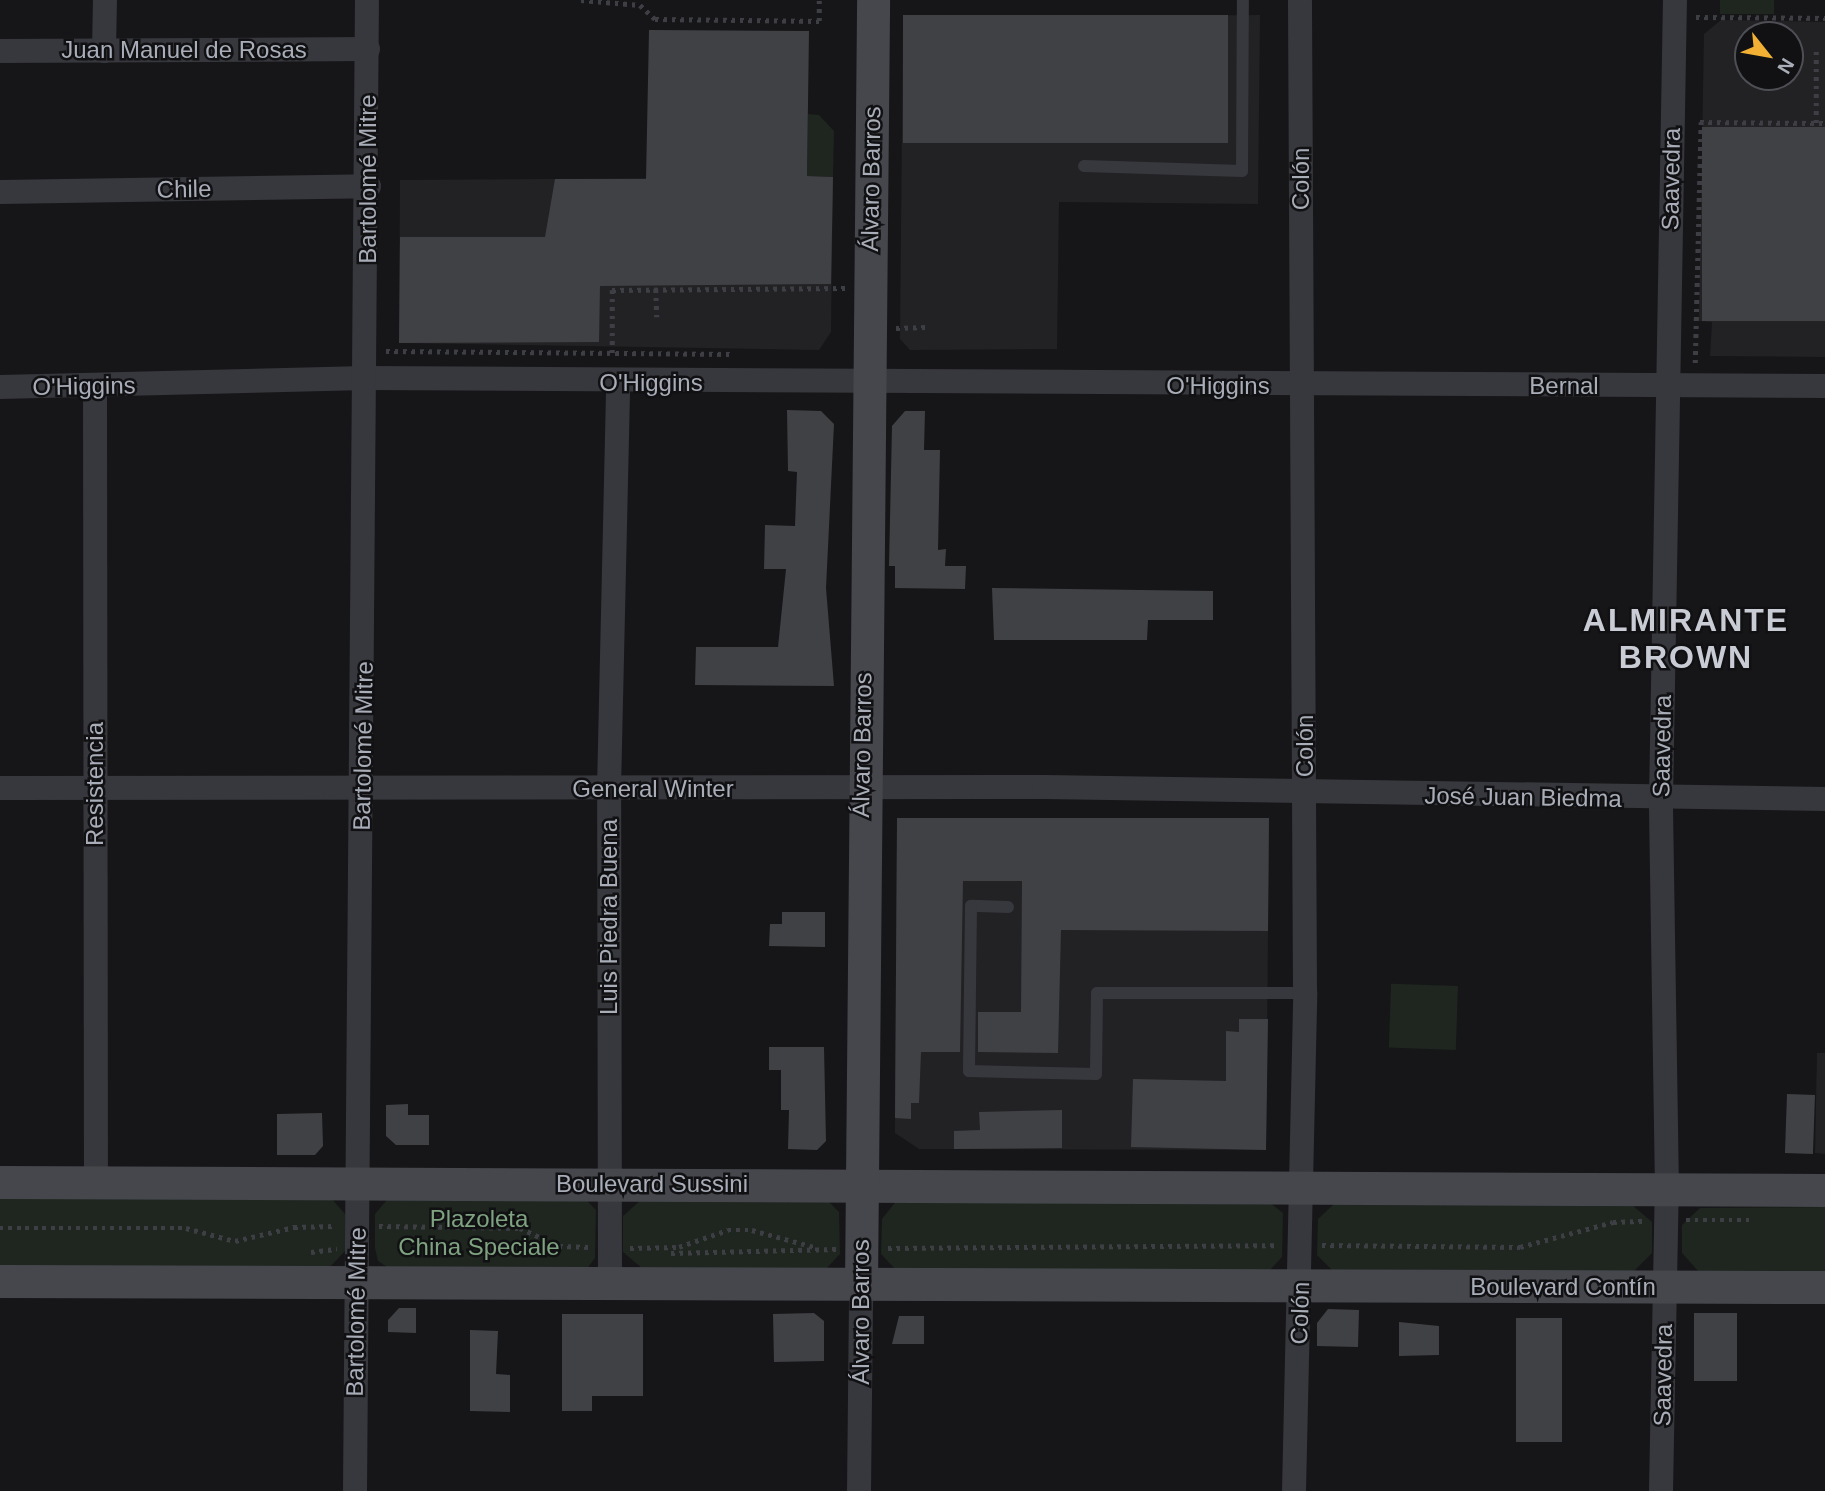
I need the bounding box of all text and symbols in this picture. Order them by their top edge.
north arrow [1734,21,1804,91]
street label: Juan Manuel de Rosas [61,36,307,64]
text: N [1773,55,1798,77]
street label: Bartolomé Mitre [354,94,382,264]
street label: Álvaro Barros [855,106,887,252]
street label: Saavedra [1656,127,1686,231]
street label: Colón [1287,148,1315,210]
street label: Chile [156,174,212,204]
street label: O'Higgins [599,369,703,397]
street label: O'Higgins [32,371,136,401]
street label: O'Higgins [1166,372,1270,400]
street label: Bernal [1529,372,1599,400]
district label: ALMIRANTE BROWN [1584,602,1788,677]
street label: Bartolomé Mitre [347,661,379,831]
street label: Álvaro Barros [846,672,878,818]
street label: Saavedra [1647,694,1677,798]
street label: Colón [1291,715,1319,777]
street label: Resistencia [81,722,109,846]
street label: General Winter [572,775,734,803]
street label: José Juan Biedma [1424,781,1622,813]
street label: Luis Piedra Buena [595,819,623,1015]
street label: Boulevard Sussini [556,1170,748,1198]
park label: Plazoleta China Speciale [398,1205,560,1261]
street label: Bartolomé Mitre [340,1227,372,1397]
street label: Álvaro Barros [847,1239,875,1385]
street label: Boulevard Contín [1470,1273,1656,1301]
street label: Colón [1285,1281,1315,1345]
street label: Saavedra [1648,1323,1678,1427]

